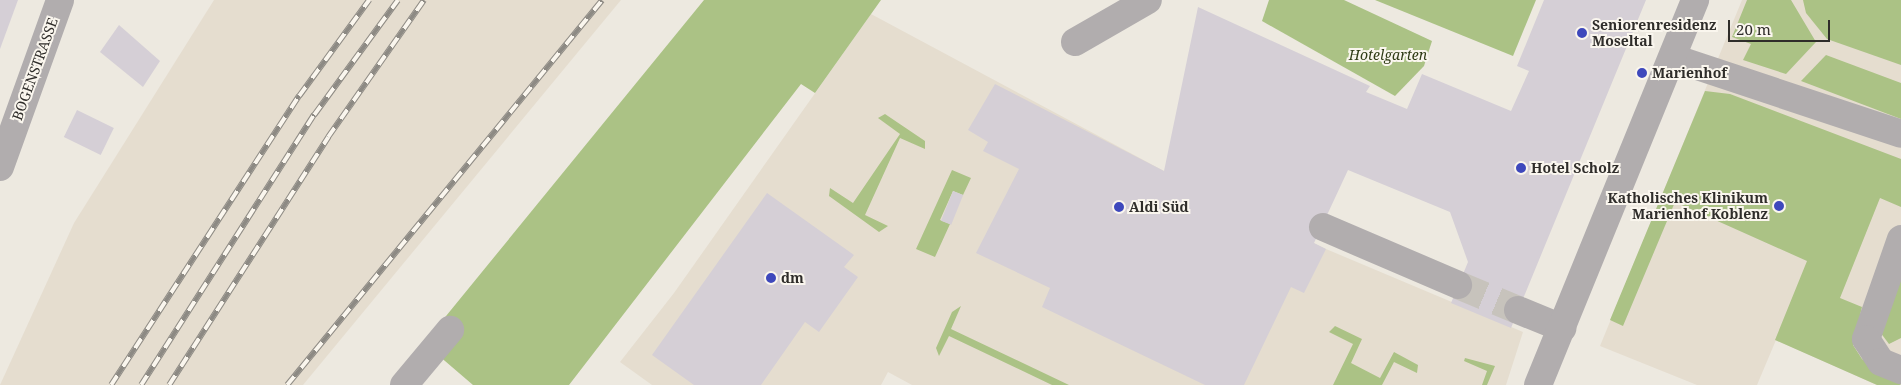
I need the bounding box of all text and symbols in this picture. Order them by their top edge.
scale bar [1731,10,1834,42]
street label: BOGENSTRASSE [9,15,61,123]
place label: Seniorenresidenz Moseltal [1592,17,1716,49]
text: 20 m [1736,19,1771,39]
marker: Seniorenresidenz Moseltal [1576,27,1588,39]
park label: Hotelgarten [1349,47,1427,63]
place label: Marienhof [1652,65,1727,81]
marker: Marienhof [1636,67,1648,79]
place label: Hotel Scholz [1531,160,1619,176]
marker: Hotel Scholz [1515,162,1527,174]
place label: Katholisches Klinikum Marienhof Koblenz [1608,190,1768,222]
place label: Aldi Süd [1129,199,1189,215]
marker: Katholisches Klinikum Marienhof Koblenz [1772,199,1786,213]
marker: Aldi Süd [1113,201,1125,213]
place label: dm [781,270,804,286]
marker: dm [765,272,777,284]

